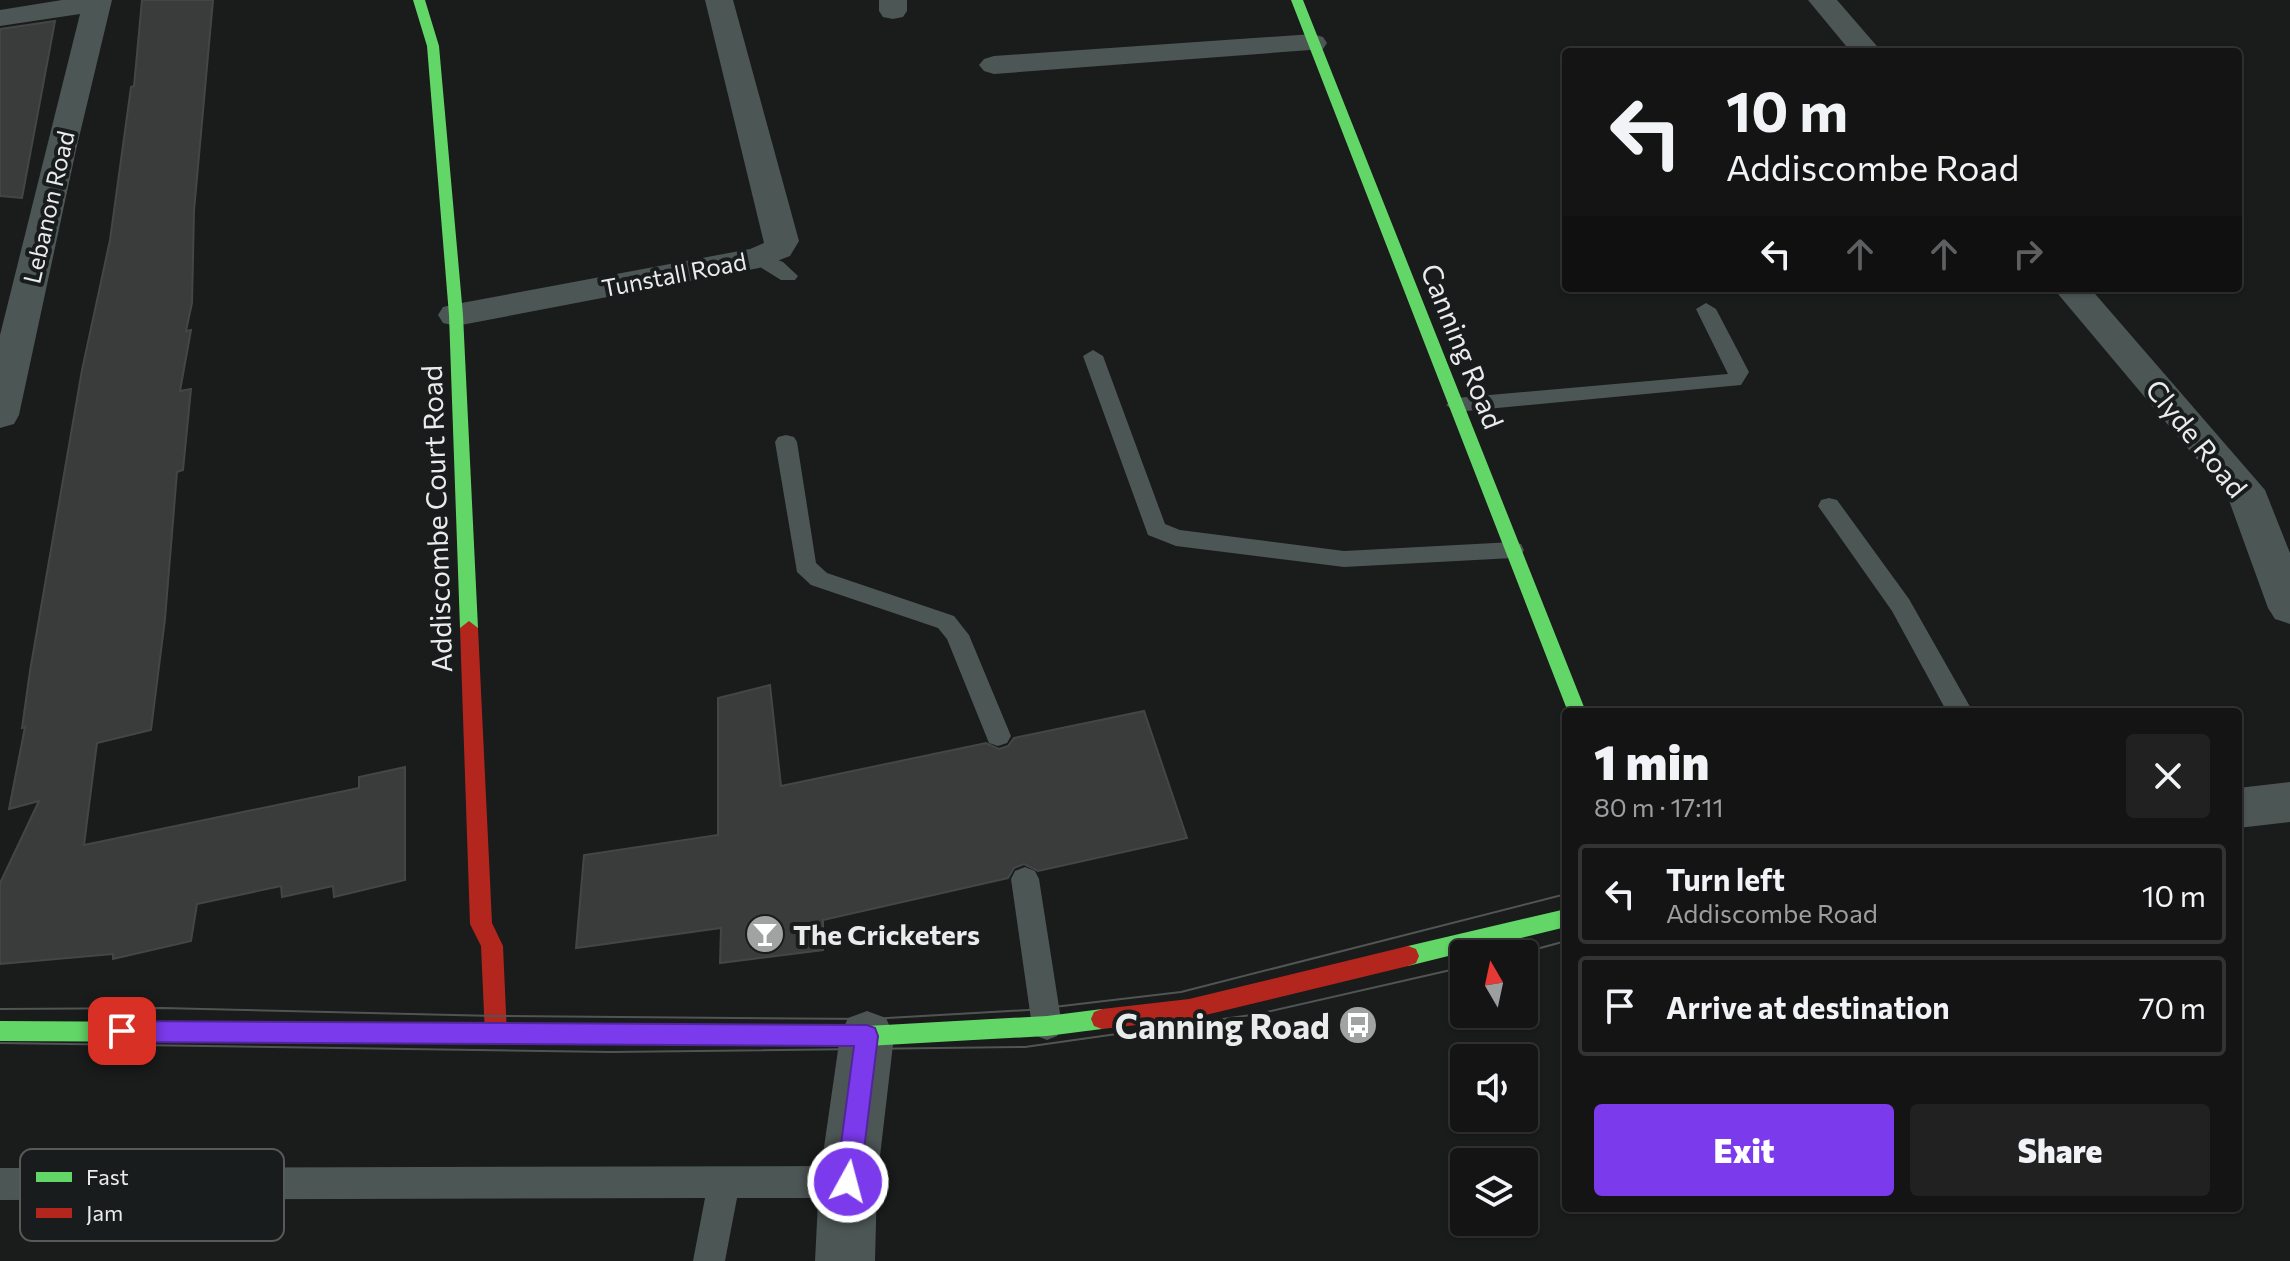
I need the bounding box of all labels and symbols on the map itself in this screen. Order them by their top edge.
street label: Lebanon Road [16,128,80,286]
street label: Tunstall Road [599,246,749,302]
street label: Canning Road [1414,258,1512,434]
street label: Addiscombe Court Road [414,365,458,673]
street label: Clyde Road [2139,372,2255,504]
bar icon: The Cricketers [744,913,786,955]
place label: The Cricketers [793,917,980,951]
north arrow [1450,940,1538,1028]
pin [88,997,156,1065]
place label: Canning Road [1115,1004,1330,1046]
bus stop icon: Canning Road [1337,1004,1379,1046]
position arrow [806,1140,890,1224]
legend [20,1149,284,1241]
text: Fast [86,1163,129,1190]
text: Jam [86,1199,123,1226]

